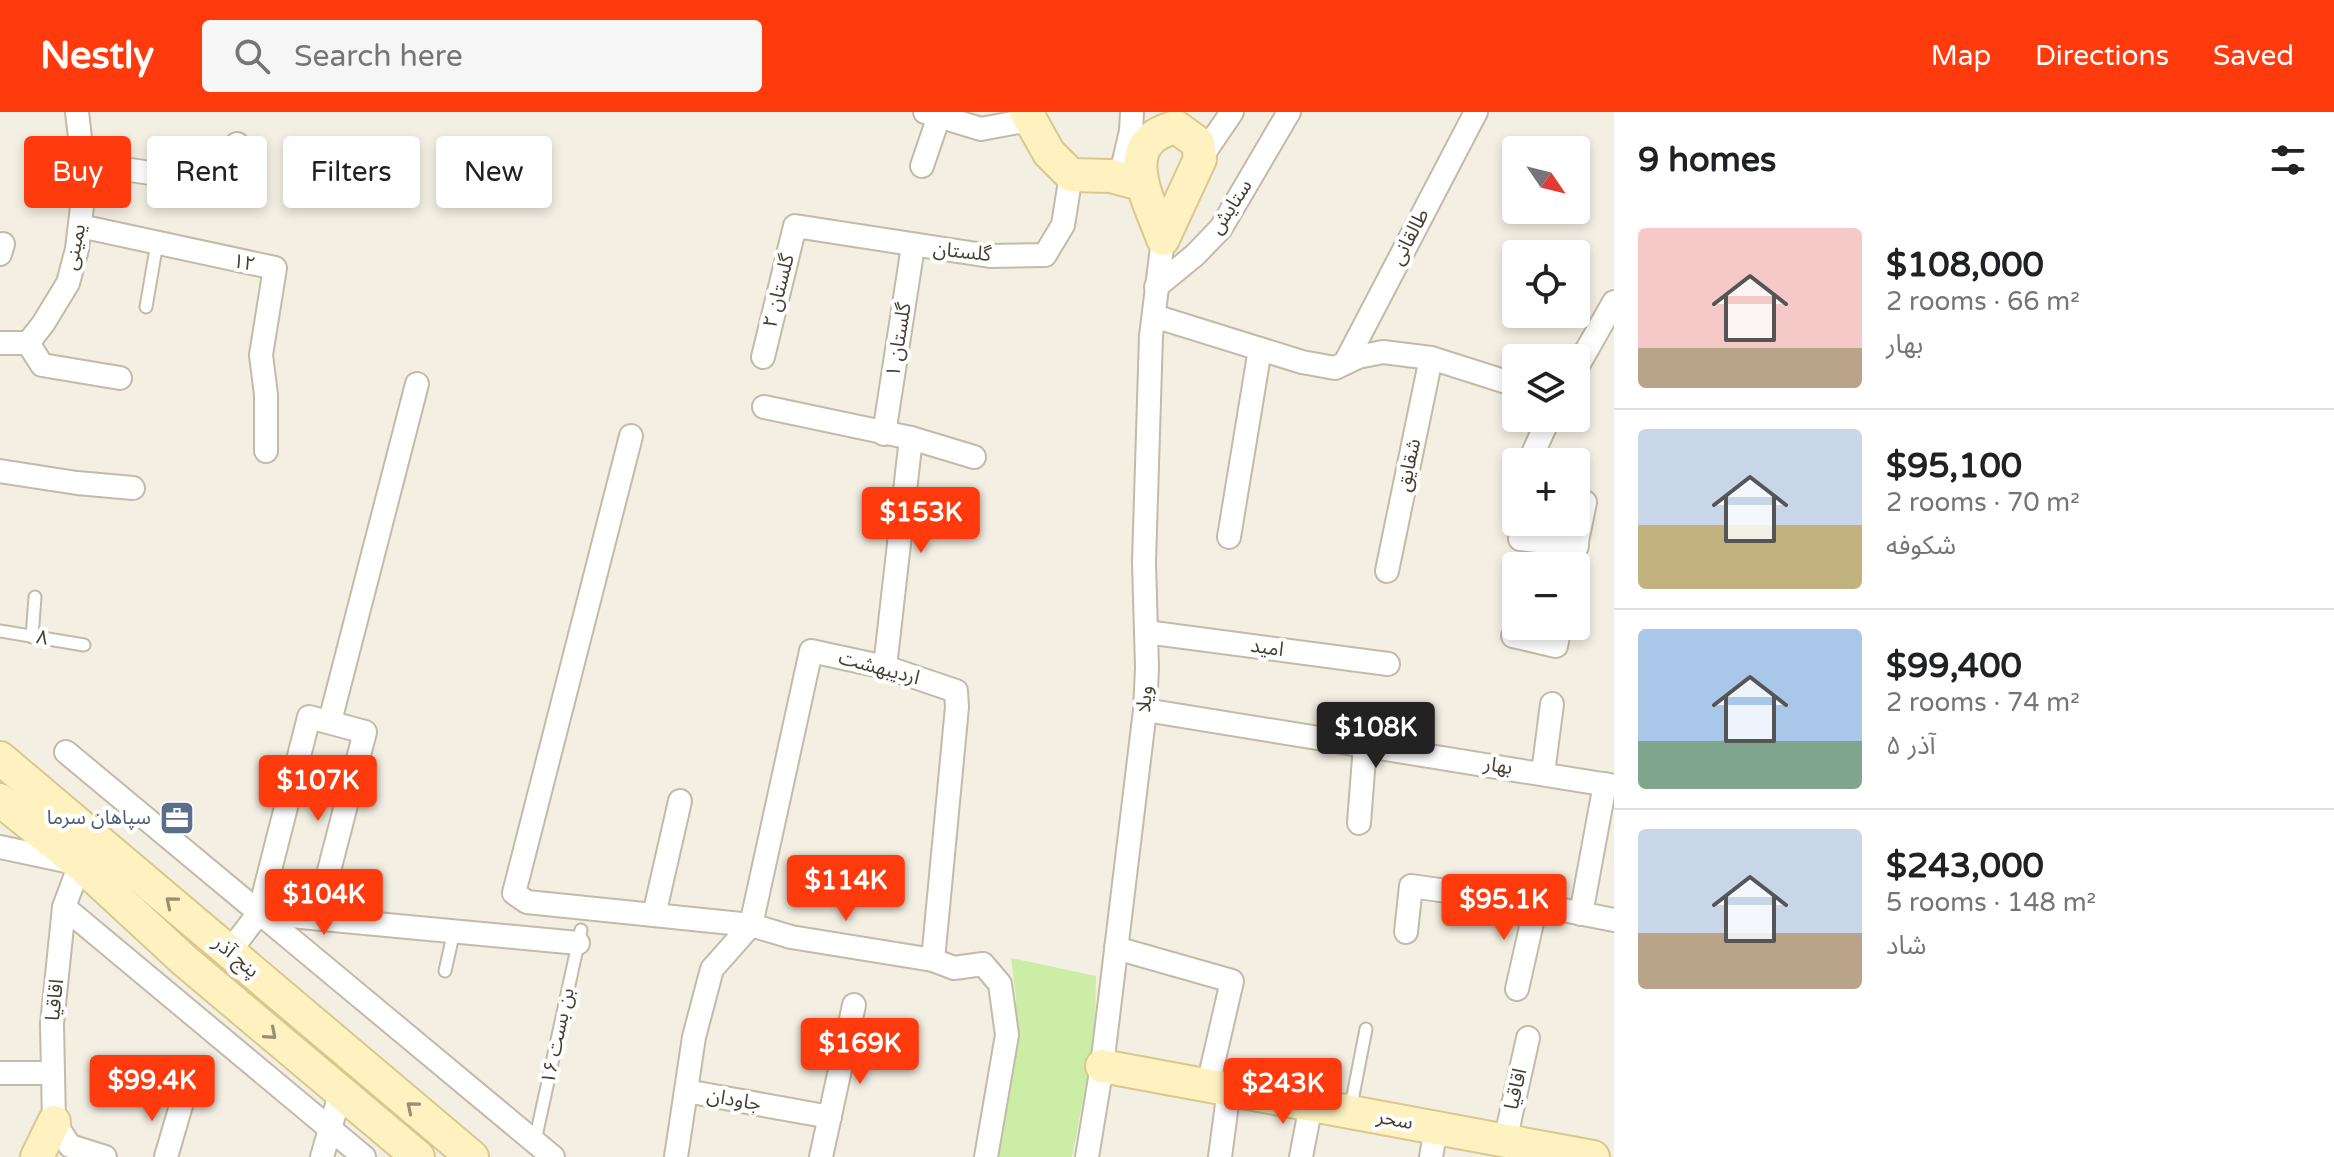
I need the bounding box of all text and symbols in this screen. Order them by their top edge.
search box [202,20,762,92]
text: Nestly [40,33,154,79]
icon: search [230,34,274,78]
text: Search here [294,38,463,75]
text: Map [1931,39,1991,73]
text: Directions [2035,39,2169,73]
text: Saved [2213,39,2294,73]
chip: Buy [24,136,131,208]
chip: Rent [147,136,267,208]
chip: Filters [283,136,420,208]
chip: New [436,136,552,208]
north arrow [1502,136,1590,224]
map controls [1502,136,1590,640]
icon: filters [2266,138,2310,182]
text: 9 homes [1638,140,1776,181]
street label: ستایش [1205,175,1257,239]
street label: طالقانی [1385,205,1435,269]
street label: یمینی [59,222,91,272]
street label: گلستان [932,237,993,267]
button: locate [1502,240,1590,328]
text: $108,000 [1886,245,2044,286]
street label: ۱۲ [230,249,258,277]
street label: گلستان ۲ [758,251,800,330]
icon: home [1702,260,1798,356]
text: 2 rooms · 66 m² [1886,286,2080,317]
street label: گلستان ۱ [881,300,917,379]
text: بهار [1886,329,1923,360]
button: layers [1502,344,1590,432]
street label: شقایق [1392,436,1426,494]
text: $95,100 [1886,446,2022,487]
button: + [1502,448,1590,536]
icon: home [1702,461,1798,557]
pin: $153K [865,487,977,555]
text: 2 rooms · 70 m² [1886,487,2080,518]
text: $153K [880,497,962,528]
text: شکوفه [1886,530,1956,561]
button: − [1502,552,1590,640]
street label: ۸ [34,625,50,651]
street label: امید [1249,634,1285,662]
street label: اردیبهشت [836,646,922,690]
text: $99,400 [1886,646,2022,687]
icon: home [1702,661,1798,757]
street label: ویلا [1132,685,1158,713]
text: 2 rooms · 74 m² [1886,687,2080,718]
pin: $108K [1320,702,1432,770]
text: $108K [1335,712,1417,743]
text: آذر ۵ [1886,730,1936,761]
street label: بهار [1481,752,1514,780]
pin: $107K [262,755,374,823]
text: $107K [277,765,359,796]
office icon: سپاهان سرما [158,799,196,837]
place label: سپاهان سرما [47,806,151,830]
text: $243,000 [1886,846,2044,887]
pin: $114K [790,855,902,923]
icon: home [1702,861,1798,957]
text: $114K [805,865,887,896]
pin: $104K [268,869,380,937]
pin: $95.1K [1439,874,1569,942]
text: $104K [283,879,365,910]
text: $95.1K [1460,884,1548,915]
text: 5 rooms · 148 m² [1886,887,2096,918]
one-way arrow [166,898,180,912]
street label: پنج آذر [206,930,264,985]
text: شاد [1886,930,1926,961]
street label: اقاقیا [41,978,69,1022]
street label: بن بست ۱۶ [536,986,580,1086]
pin: $169K [804,1018,916,1086]
one-way arrow [261,1024,276,1039]
text: $169K [819,1028,901,1059]
pin: $99.4K [87,1055,217,1123]
pin: $243K [1227,1058,1339,1126]
text: $99.4K [108,1065,196,1096]
street label: اقاقیا [1500,1066,1532,1112]
text: $243K [1242,1068,1324,1099]
street label: جاودان [705,1083,763,1117]
one-way arrow [407,1102,421,1117]
street label: سحر [1374,1105,1415,1135]

